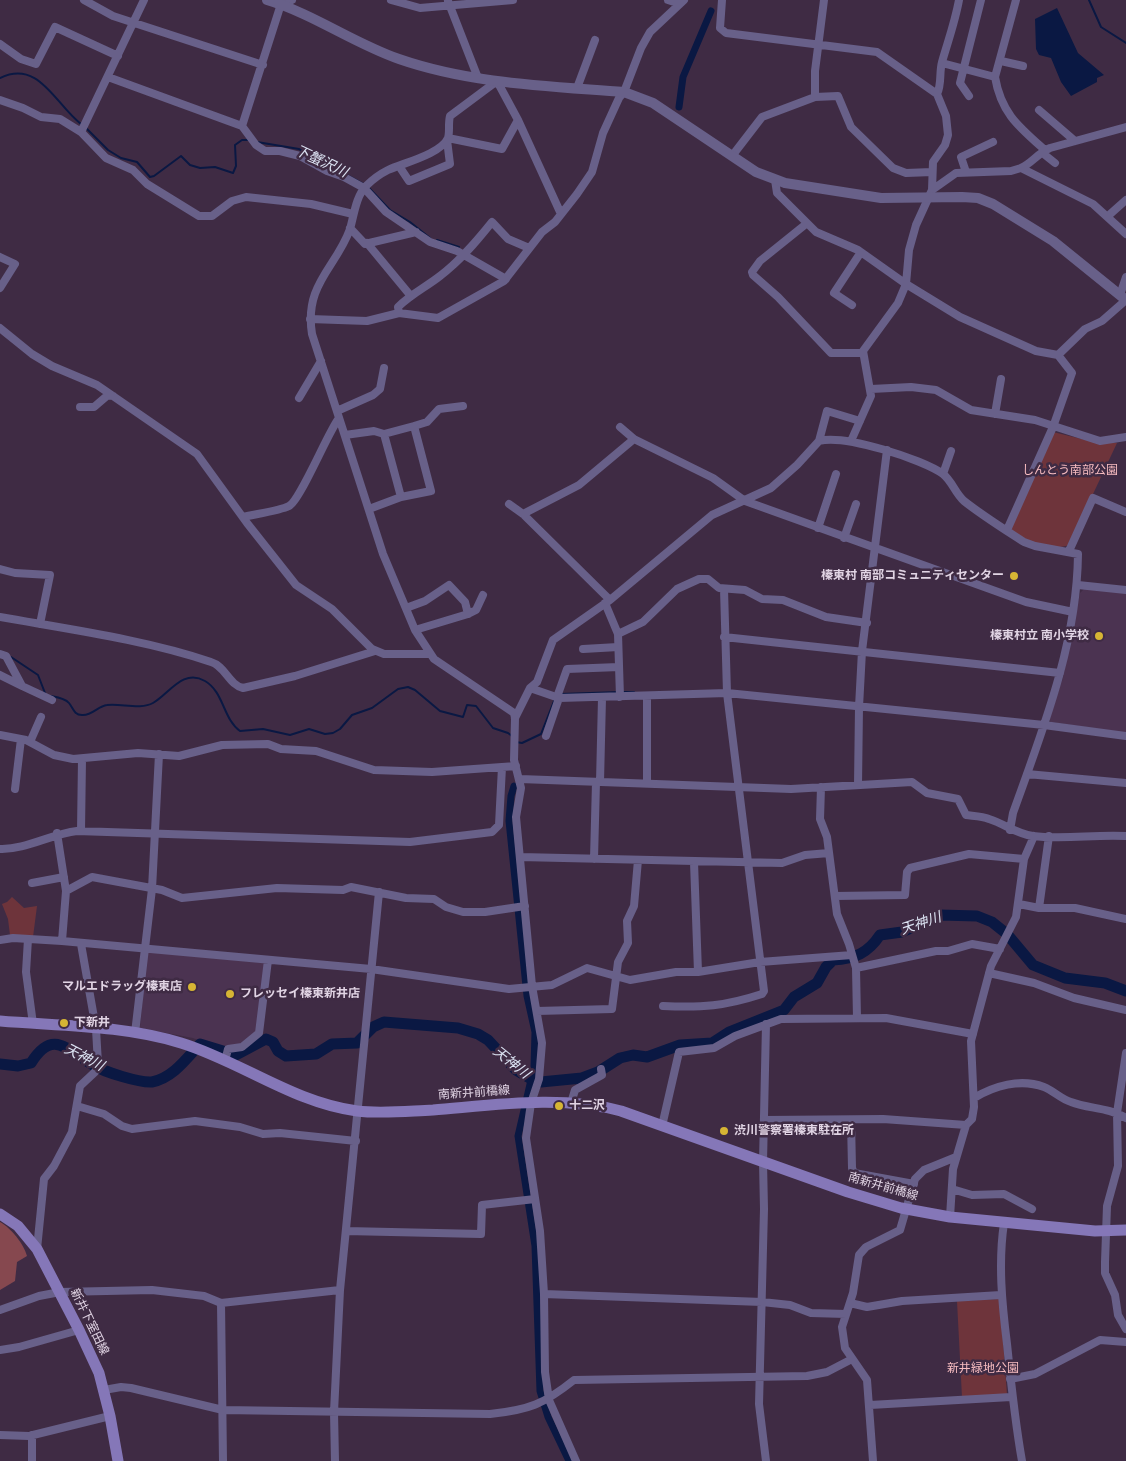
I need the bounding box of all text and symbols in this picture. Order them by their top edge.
water label: 下蟹沢川 [292,143,350,181]
park label: しんとう南部公園 [1022,464,1118,478]
place label: 榛東村 南部コミュニティセンター [821,569,1004,583]
marker: 榛東村 南部コミュニティセンター [1008,570,1020,582]
place label: 榛東村立 南小学校 [990,629,1089,643]
marker: 榛東村立 南小学校 [1093,630,1105,642]
water label: 天神川 [898,909,944,939]
place label: マルエドラッグ榛東店 [62,980,182,994]
marker: マルエドラッグ榛東店 [186,981,198,993]
place label: フレッセイ榛東新井店 [240,987,360,1001]
marker: フレッセイ榛東新井店 [224,988,236,1000]
place label: 下新井 [74,1016,110,1030]
marker: 下新井 [58,1017,70,1029]
water label: 天神川 [61,1041,107,1075]
water label: 天神川 [489,1043,533,1083]
street label: 南新井前橋線 [438,1083,510,1103]
place label: 十二沢 [569,1099,605,1113]
marker: 十二沢 [553,1100,565,1112]
place label: 渋川警察署榛東駐在所 [734,1124,854,1138]
marker: 渋川警察署榛東駐在所 [718,1125,730,1137]
street label: 南新井前橋線 [846,1170,920,1204]
street label: 新井下室田線 [67,1286,111,1358]
park label: 新井緑地公園 [947,1362,1019,1376]

